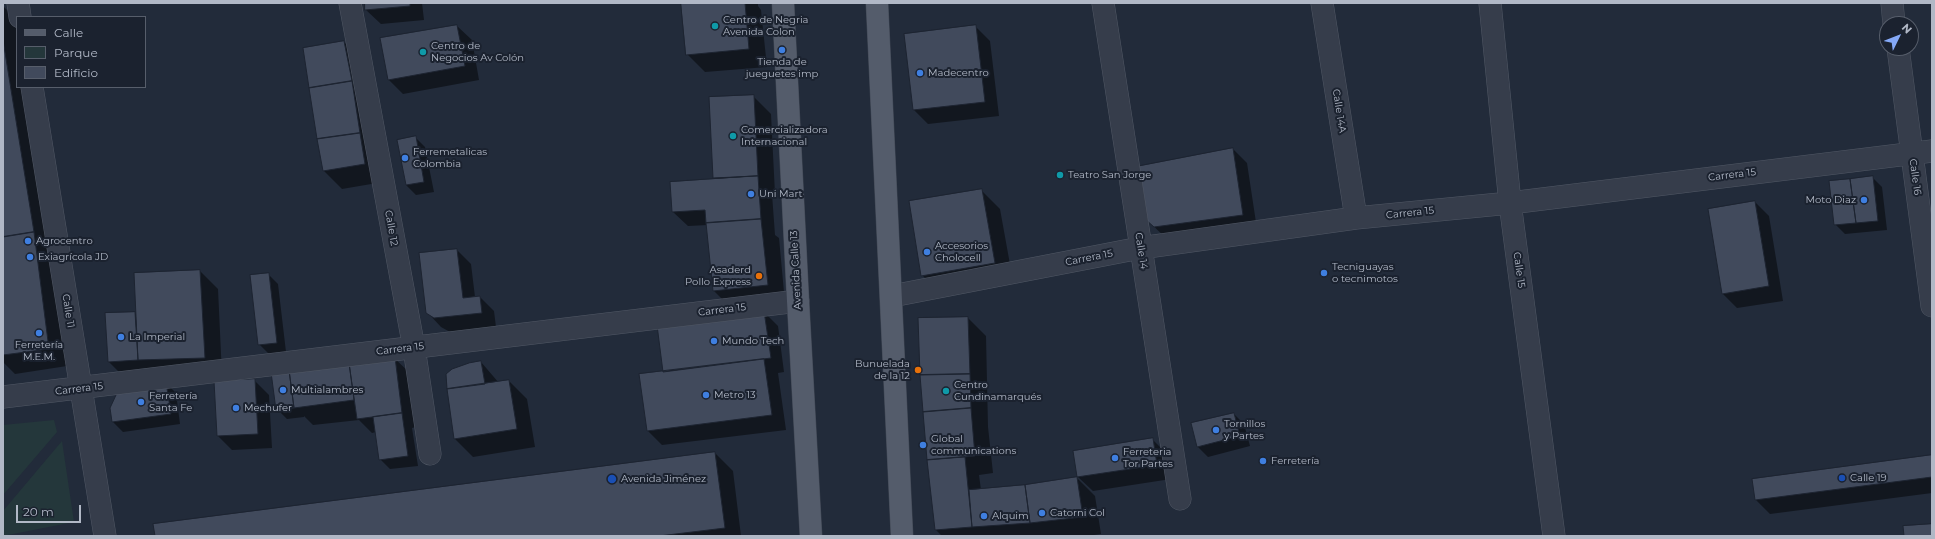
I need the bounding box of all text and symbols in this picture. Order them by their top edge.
place label: Centro de Negria Avenida Colon [723,14,808,38]
legend [16,16,146,88]
north arrow [1879,16,1919,56]
text: N [1899,20,1915,37]
marker: Centro de Negria Avenida Colon [710,21,720,31]
text: Calle [54,25,83,40]
place label: Centro de Negocios Av Colón [431,40,524,64]
text: Parque [54,45,98,60]
marker: Tienda de jueguetes imp [777,45,787,55]
marker: Centro de Negocios Av Colón [418,47,428,57]
place label: Tienda de jueguetes imp [746,56,818,80]
text: Edificio [54,65,98,80]
place label: Madecentro [928,67,989,79]
marker: Madecentro [915,68,925,78]
street label: Calle 14A [1330,88,1348,134]
place label: Comercializadora Internacional [741,124,828,148]
marker: Comercializadora Internacional [728,131,738,141]
place label: Ferremetalicas Colombia [413,146,487,170]
marker: Ferremetalicas Colombia [400,153,410,163]
street label: Calle 16 [1907,158,1923,196]
street label: Carrera 15 [1707,166,1757,184]
place label: Teatro San Jorge [1068,169,1151,181]
marker: Teatro San Jorge [1055,170,1065,180]
place label: Uni Mart [759,188,803,200]
marker: Uni Mart [746,189,756,199]
place label: Moto Diaz [1805,194,1856,206]
marker: Moto Diaz [1859,195,1869,205]
street label: Carrera 15 [1385,205,1435,221]
street label: Calle 12 [382,209,400,247]
street label: Avenida Calle 13 [788,230,804,310]
street label: Calle 14 [1132,232,1150,270]
place label: Agrocentro [36,235,93,247]
marker: Agrocentro [23,236,33,246]
place label: Accesorios Cholocell [935,240,988,264]
marker: Accesorios Cholocell [922,247,932,257]
street label: Carrera 15 [1064,248,1114,268]
place label: Exiagrícola JD [38,251,108,263]
street label: Calle 15 [1511,251,1527,289]
marker: Exiagrícola JD [25,252,35,262]
place label: Tecniguayas o tecnimotos [1332,261,1398,284]
place label: Asaderd Pollo Express [685,264,751,288]
marker: Tecniguayas o tecnimotos [1319,268,1329,278]
marker: Asaderd Pollo Express [754,271,764,281]
street label: Calle 11 [59,293,77,329]
street label: Carrera 15 [697,301,747,319]
marker: Ferretería M.E.M. [34,328,44,338]
place label: La Imperial [129,331,185,343]
marker: La Imperial [116,332,126,342]
place label: Mundo Tech [722,335,784,347]
marker: Mundo Tech [709,336,719,346]
place label: Ferretería M.E.M. [15,339,63,362]
street label: Carrera 15 [375,340,425,358]
place label: Bunuelada de la 12 [855,358,910,382]
marker: Bunuelada de la 12 [913,365,923,375]
place label: Centro Cundinamarqués [954,379,1041,402]
street label: Carrera 15 [54,380,104,398]
place label: Multialambres [291,384,363,396]
marker: Multialambres [278,385,288,395]
marker: Centro Cundinamarqués [941,386,951,396]
place label: Metro 13 [714,389,756,401]
place label: Ferretería Santa Fe [149,390,197,414]
marker: Metro 13 [701,390,711,400]
marker: Ferretería Santa Fe [136,397,146,407]
place label: Mechufer [244,402,292,414]
marker: Mechufer [231,403,241,413]
place label: Tornillos y Partes [1224,418,1265,442]
marker: Tornillos y Partes [1211,425,1221,435]
place label: Global communications [931,433,1016,456]
marker: Global communications [918,440,928,450]
place label: Ferreteria Tor Partes [1123,446,1173,470]
marker: Ferreteria Tor Partes [1110,453,1120,463]
place label: Ferretería [1271,455,1319,467]
marker: Ferretería [1258,456,1268,466]
place label: Calle 19 [1850,472,1887,484]
marker: Avenida Jiménez [606,473,618,485]
place label: Avenida Jiménez [621,473,706,485]
marker: Calle 19 [1837,473,1847,483]
scale bar [18,497,83,523]
text: 20 m [23,504,54,519]
place label: Catorni Col [1050,507,1105,519]
marker: Catorni Col [1037,508,1047,518]
place label: Alquim [992,510,1029,522]
marker: Alquim [979,511,989,521]

